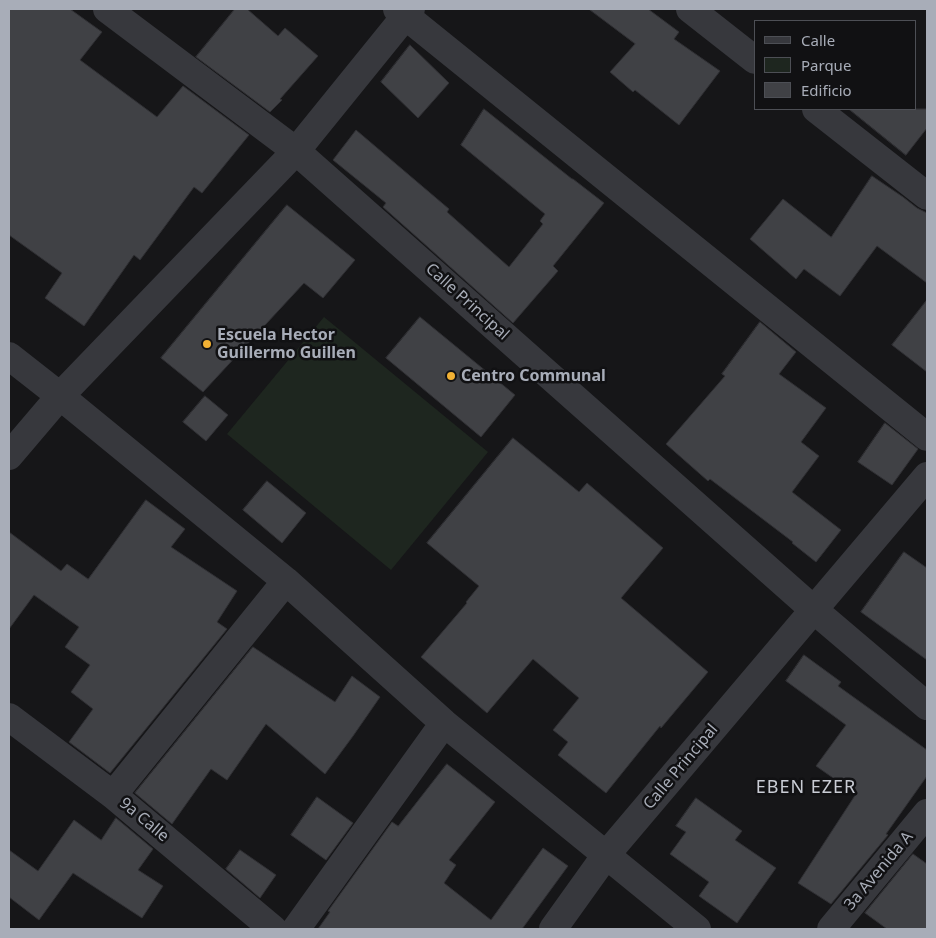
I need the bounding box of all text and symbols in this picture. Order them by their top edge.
legend [754,20,916,110]
text: Calle [801,30,835,50]
text: Parque [801,55,851,75]
text: Edificio [801,80,852,100]
street label: Calle Principal [421,260,513,344]
place label: Escuela Hector Guillermo Guillen [217,325,356,363]
marker: Escuela Hector Guillermo Guillen [201,338,213,350]
place label: Centro Communal [461,366,606,386]
marker: Centro Communal [445,370,457,382]
street label: Calle Principal [640,720,722,814]
district label: EBEN EZER [755,777,857,799]
street label: 9a Calle [115,794,173,846]
street label: 3a Avenida A [841,828,917,914]

